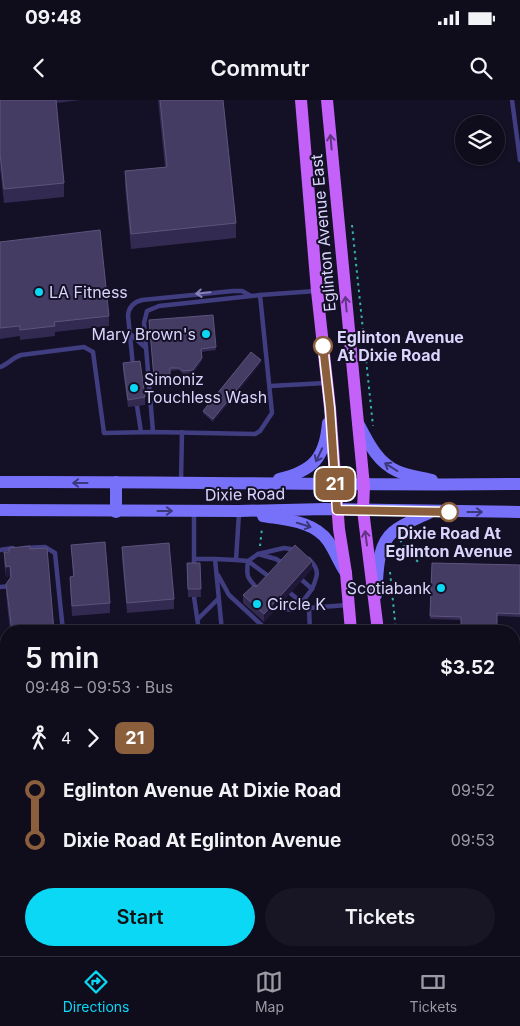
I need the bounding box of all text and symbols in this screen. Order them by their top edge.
text: 09:48 [25,6,82,29]
icon: back [25,54,53,82]
icon: search [467,54,495,82]
text: Commutr [210,55,310,81]
map controls [455,115,505,165]
button: layers [455,115,505,165]
one-way arrow [326,134,336,150]
street label: Eglinton Avenue East [306,153,340,313]
place label: LA Fitness [49,282,128,302]
marker: LA Fitness [33,286,45,298]
one-way arrow [196,288,212,298]
one-way arrow [341,296,351,312]
place label: Mary Brown's [91,324,196,344]
place label: Eglinton Avenue At Dixie Road [337,327,464,365]
marker: Mary Brown's [200,328,212,340]
marker: Eglinton Avenue At Dixie Road [313,336,333,356]
place label: Simoniz Touchless Wash [144,369,267,407]
marker: Simoniz Touchless Wash [128,382,140,394]
one-way arrow [313,447,323,462]
one-way arrow [384,462,398,472]
line badge: 21 [312,468,358,500]
text: 21 [325,473,345,494]
one-way arrow [72,478,88,488]
street label: Dixie Road [205,483,285,505]
marker: Dixie Road At Eglinton Avenue [439,502,459,522]
one-way arrow [156,506,173,516]
one-way arrow [467,507,483,517]
one-way arrow [295,521,311,530]
place label: Dixie Road At Eglinton Avenue [386,523,512,561]
one-way arrow [361,530,371,546]
place label: Scotiabank [347,578,431,598]
marker: Scotiabank [435,582,447,594]
place label: Circle K [267,594,326,614]
marker: Circle K [251,598,263,610]
text: 5 min [25,641,99,675]
text: $3.52 [440,656,495,679]
text: 09:48 – 09:53 · Bus [25,677,173,697]
icon: walk [25,724,53,752]
icon: forward [79,724,107,752]
text: 21 [125,727,144,748]
text: 4 [61,728,71,748]
text: Eglinton Avenue At Dixie Road [63,779,341,802]
text: 09:52 [451,780,495,800]
text: Dixie Road At Eglinton Avenue [63,829,341,852]
text: 09:53 [451,830,495,850]
button: Start [25,888,255,946]
button: Tickets [265,888,495,946]
tab: Directions [63,968,129,1015]
tab: Map [255,968,284,1015]
tab: Tickets [409,968,457,1015]

